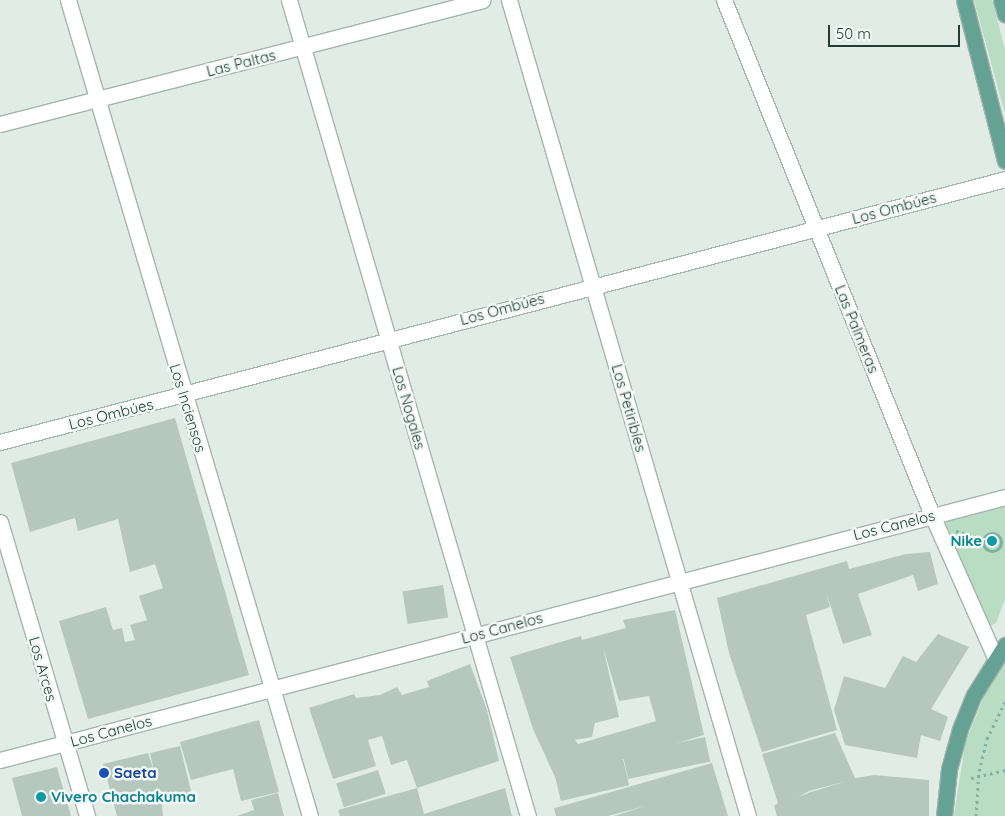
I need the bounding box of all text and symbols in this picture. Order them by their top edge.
scale bar [830,15,962,47]
text: 50 m [836,24,871,43]
street label: Las Paltas [204,46,278,80]
street label: Los Ombúes [850,188,938,228]
street label: Las Palmeras [831,282,883,376]
street label: Los Ombúes [458,289,546,329]
street label: Los Inciensos [166,361,210,455]
street label: Los Petiribíes [608,362,650,454]
street label: Los Nogales [389,365,429,451]
street label: Los Ombúes [67,395,155,433]
street label: Los Canelos [851,506,937,544]
place label: Nike [950,532,982,550]
marker: Nike [986,535,998,547]
street label: Los Canelos [459,608,545,648]
street label: Los Arces [25,635,61,703]
street label: Los Canelos [68,711,154,751]
place label: Saeta [114,764,157,782]
marker: Saeta [98,767,110,779]
place label: Vivero Chachakuma [51,788,196,806]
marker: Vivero Chachakuma [35,791,47,803]

